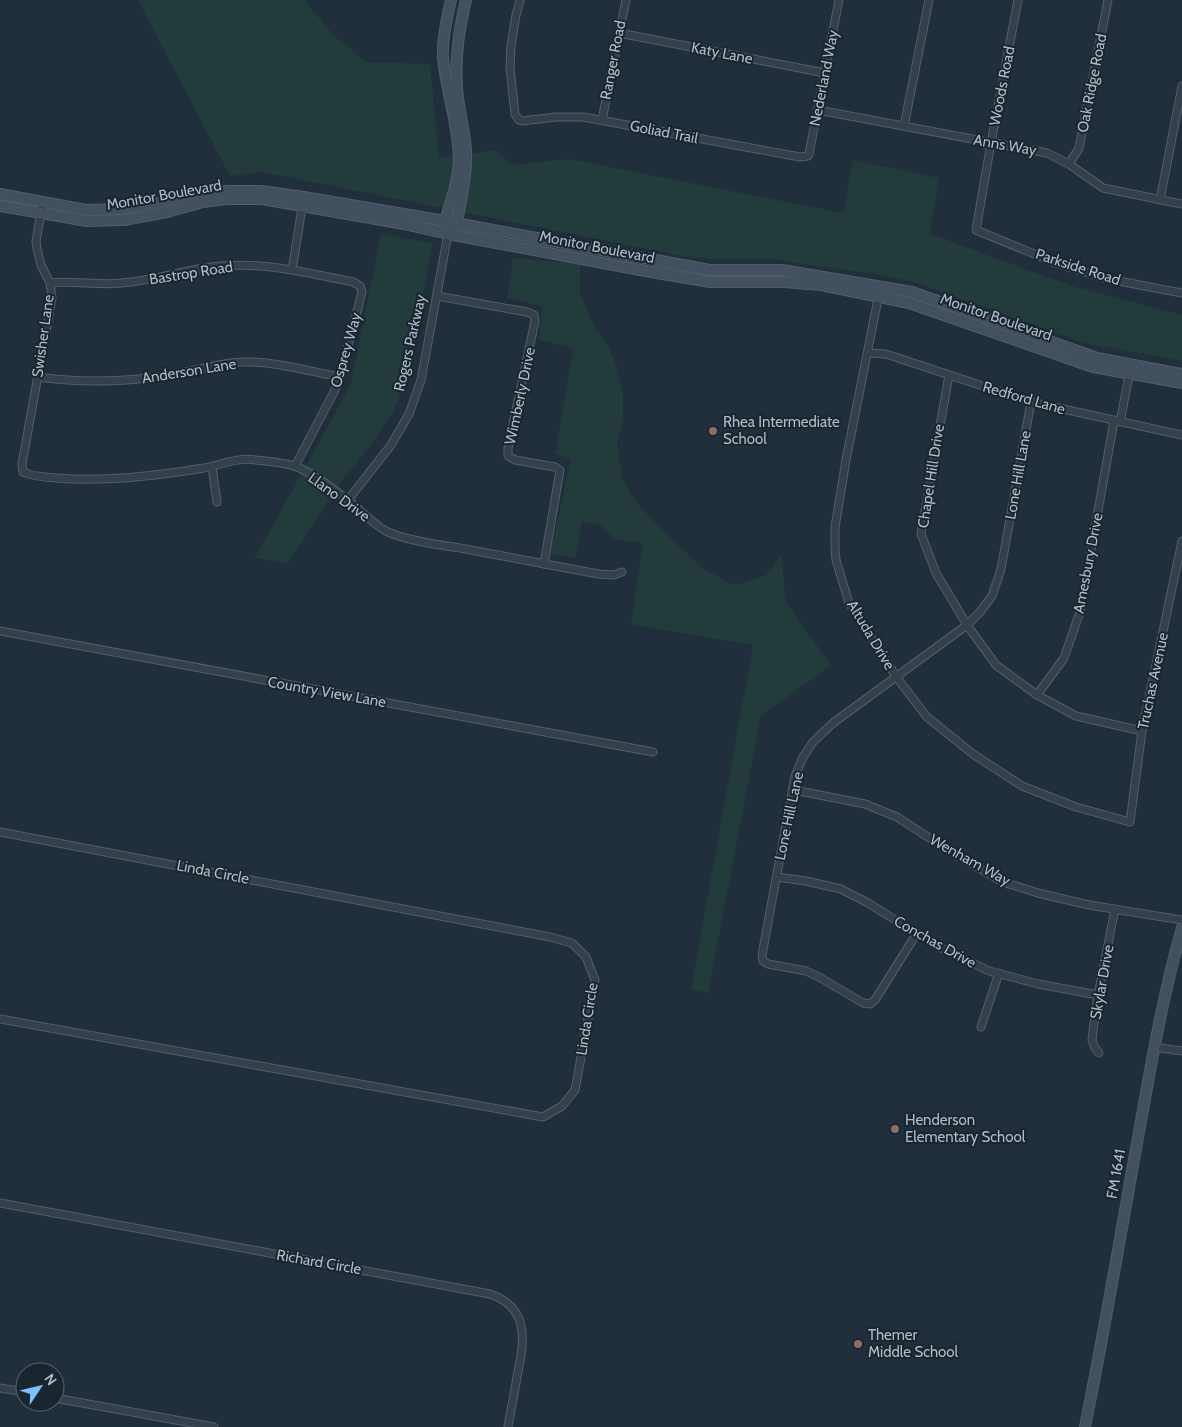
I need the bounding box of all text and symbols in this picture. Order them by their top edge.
street label: Ranger Road [596,19,630,101]
street label: Nederland Way [806,28,842,128]
street label: Oak Ridge Road [1074,32,1110,134]
street label: Katy Lane [690,38,755,68]
street label: Woods Road [985,45,1019,127]
street label: Goliad Trail [628,117,700,148]
street label: Anns Way [972,131,1038,159]
street label: Monitor Boulevard [105,176,223,214]
street label: Monitor Boulevard [538,227,656,267]
street label: Parkside Road [1033,245,1123,289]
street label: Bastrop Road [148,258,234,288]
street label: Monitor Boulevard [938,289,1054,345]
street label: Rogers Parkway [390,292,430,393]
street label: Swisher Lane [28,293,58,379]
street label: Osprey Way [327,310,365,390]
street label: Wimberly Drive [501,345,539,446]
street label: Anderson Lane [140,355,238,387]
street label: Redford Lane [981,378,1068,418]
place label: Rhea Intermediate School [723,413,840,448]
street label: Chapel Hill Drive [914,422,948,529]
marker: Rhea Intermediate School [707,425,719,437]
street label: Lone Hill Lane [1001,429,1035,521]
street label: Llano Drive [305,469,374,526]
street label: Amesbury Drive [1069,511,1107,615]
street label: Altuda Drive [843,597,899,673]
street label: Truchas Avenue [1134,631,1172,731]
street label: Country View Lane [266,673,388,711]
street label: Lone Hill Lane [771,770,807,862]
street label: Wenham Way [926,830,1014,890]
street label: Linda Circle [175,856,251,888]
street label: Conchas Drive [891,912,979,972]
street label: Skylar Drive [1087,943,1117,1021]
street label: Linda Circle [572,981,602,1057]
place label: Henderson Elementary School [905,1111,1026,1146]
marker: Henderson Elementary School [889,1123,901,1135]
street label: FM 1641 [1103,1148,1129,1200]
street label: Richard Circle [275,1246,363,1278]
place label: Themer Middle School [868,1326,959,1361]
marker: Themer Middle School [852,1338,864,1350]
north arrow [15,1362,65,1412]
text: N [40,1370,61,1389]

